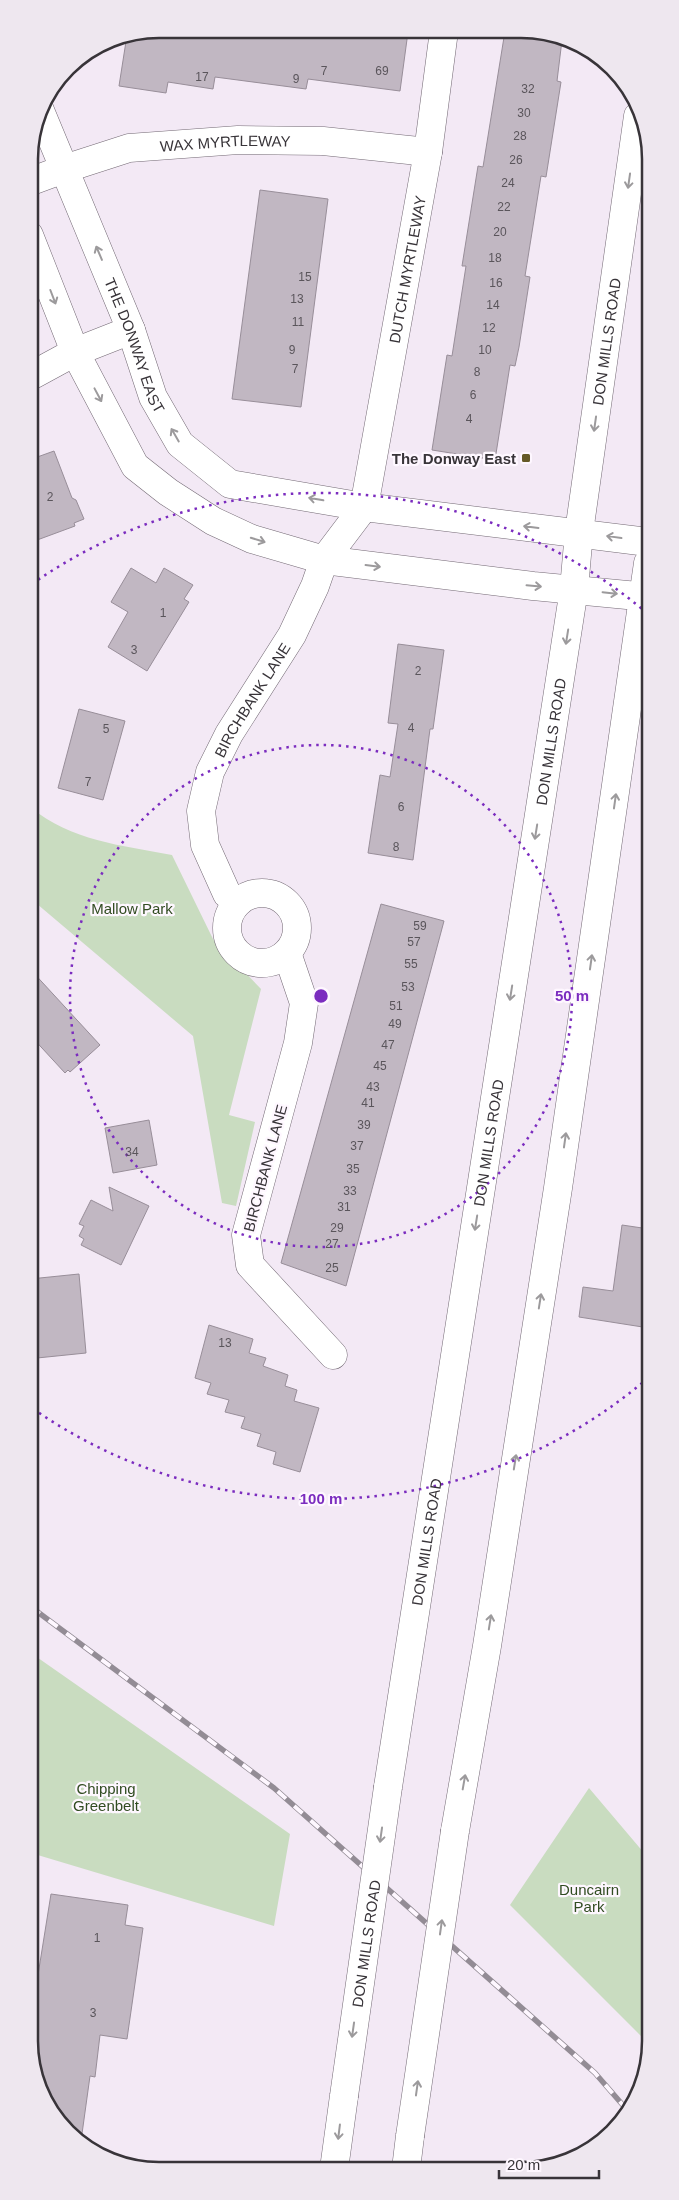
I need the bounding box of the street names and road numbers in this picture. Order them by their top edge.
street label: WAX MYRTLEWAY [159,131,291,154]
street label: DUTCH MYRTLEWAY [385,194,429,345]
street label: THE DONWAY EAST [102,275,169,416]
street label: DON MILLS ROAD [589,277,623,406]
street label: BIRCHBANK LANE [210,640,293,760]
street label: DON MILLS ROAD [532,677,569,806]
street label: DON MILLS ROAD [470,1078,506,1207]
street label: BIRCHBANK LANE [240,1103,290,1233]
street label: DON MILLS ROAD [408,1477,444,1607]
street label: DON MILLS ROAD [348,1879,383,2008]

